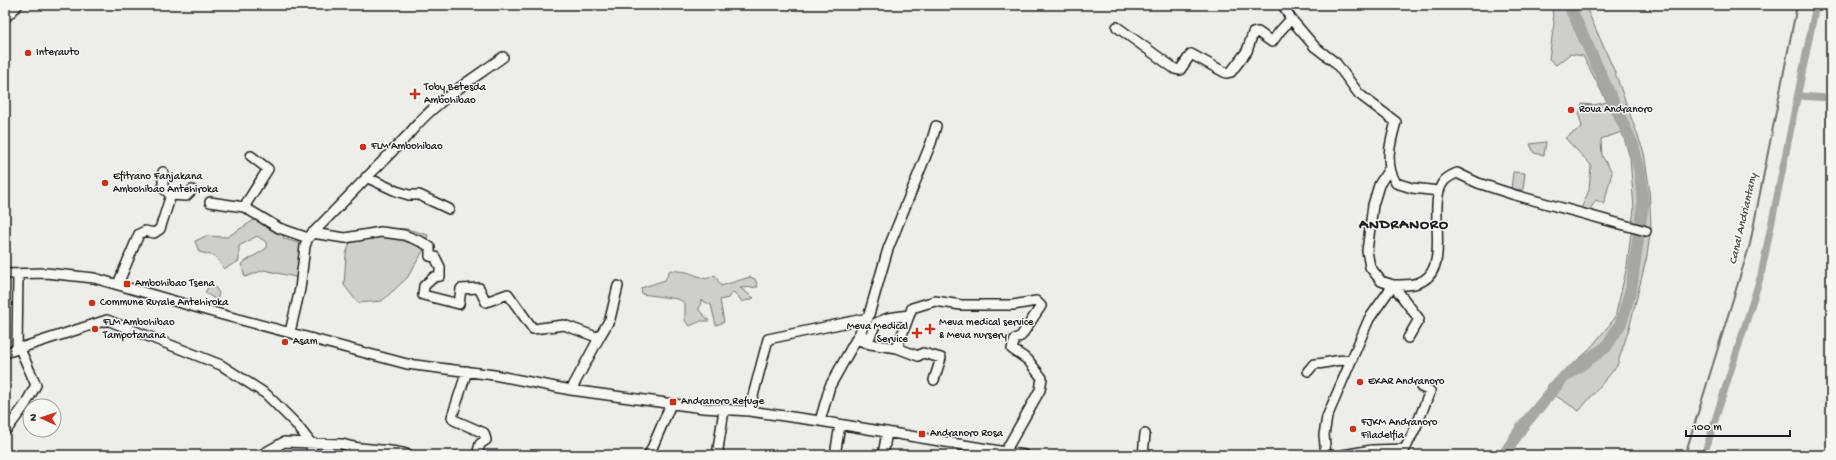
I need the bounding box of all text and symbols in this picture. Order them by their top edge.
place label: Interauto [36,47,80,59]
marker: Interauto [23,48,33,58]
place label: Toby Betesda Ambohibao [423,82,487,107]
marker: Toby Betesda Ambohibao [409,88,421,100]
place label: Rova Andranoro [1579,104,1653,116]
marker: Rova Andranoro [1566,105,1576,115]
place label: FLM Ambohibao [370,141,443,153]
marker: FLM Ambohibao [358,142,368,152]
place label: Efitrano Fanjakana Ambohibao Antehiroka [113,170,219,196]
water label: Canal Andriantany [1727,171,1762,266]
marker: Efitrano Fanjakana Ambohibao Antehiroka [100,178,110,188]
district label: ANDRANORO [1358,216,1449,234]
place label: Ambohibao Tsena [135,278,216,290]
marker: Ambohibao Tsena [122,279,132,289]
place label: Commune Rurale Antehiroka [100,297,229,309]
marker: Commune Rurale Antehiroka [87,298,97,308]
place label: FLM Ambohibao Tampotanana [102,317,175,342]
place label: Meva medical service & Meva nursery [939,317,1034,342]
place label: Meva Medical Service [847,321,909,346]
marker: Meva medical service & Meva nursery [924,323,936,335]
marker: FLM Ambohibao Tampotanana [90,324,100,334]
marker: Meva Medical Service [911,327,923,339]
place label: Asam [293,336,318,348]
marker: Asam [280,337,290,347]
place label: EKAR Andranoro [1368,376,1445,388]
marker: EKAR Andranoro [1355,377,1365,387]
place label: Andranoro Refuge [681,395,765,408]
marker: Andranoro Refuge [668,397,678,407]
north arrow [22,398,62,438]
scale bar [1686,412,1790,438]
text: N [28,414,40,421]
place label: FJKM Andranoro Filadelfia [1360,417,1438,442]
text: 100 m [1691,421,1722,435]
marker: FJKM Andranoro Filadelfia [1348,424,1358,434]
place label: Andranoro Rosa [930,428,1004,440]
marker: Andranoro Rosa [917,429,927,439]

